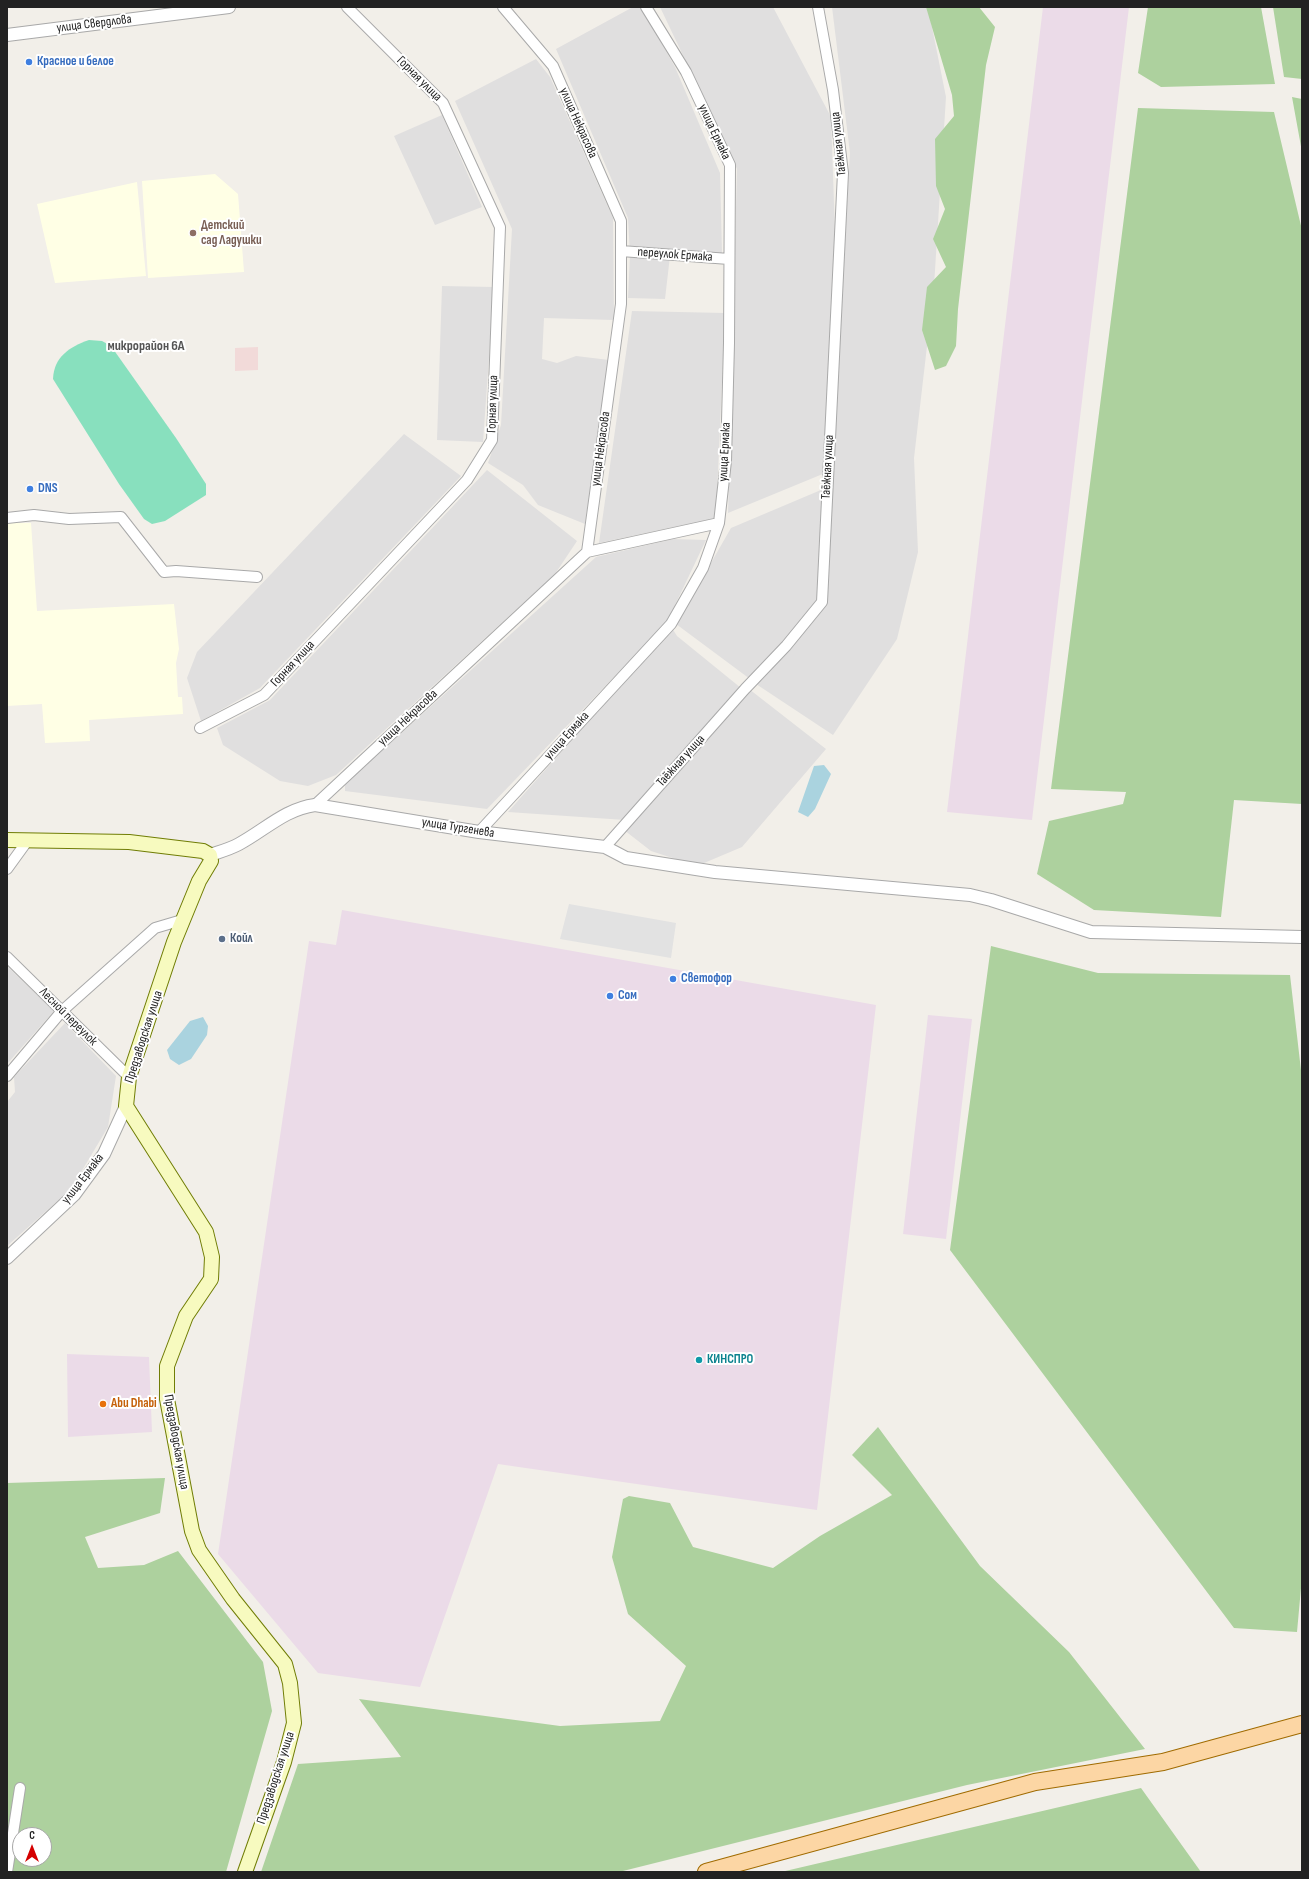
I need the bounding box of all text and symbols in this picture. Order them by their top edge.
street label: улица Свердлова [56,12,132,36]
street label: Горная улица [393,53,445,105]
place label: Красное и белое [37,54,114,70]
marker: Красное и белое [24,57,34,67]
street label: улица Некрасова [556,85,600,161]
street label: улица Ермака [694,102,734,162]
street label: Таёжная улица [828,111,850,177]
place label: Детский сад Ладушки [201,218,262,249]
marker: Детский сад Ладушки [188,228,198,238]
street label: переулок Ермака [637,245,713,265]
district label: микрорайон 6А [108,338,184,354]
street label: Горная улица [484,375,502,433]
street label: улица Некрасова [588,411,614,487]
street label: улица Ермака [716,422,734,482]
street label: Таёжная улица [819,434,837,500]
place label: DNS [38,481,58,497]
marker: DNS [25,484,35,494]
street label: Горная улица [268,638,318,690]
street label: улица Некрасова [375,687,441,749]
street label: улица Ермака [541,709,593,763]
street label: Таёжная улица [654,732,708,790]
street label: улица Тургенева [420,815,496,841]
place label: Койл [230,931,253,947]
marker: Койл [217,934,227,944]
place label: Светофор [681,971,732,987]
marker: Светофор [668,974,678,984]
street label: Лесной переулок [36,985,100,1049]
place label: Сом [618,988,637,1004]
street label: Предзаводская улица [122,989,166,1085]
marker: Сом [605,991,615,1001]
street label: улица Ермака [59,1151,107,1207]
place label: КИНСПРО [707,1352,753,1368]
marker: КИНСПРО [694,1355,704,1365]
street label: Предзаводская улица [160,1393,192,1491]
place label: Abu Dhabi [111,1396,157,1412]
marker: Abu Dhabi [98,1399,108,1409]
street label: Предзаводская улица [254,1730,298,1826]
north arrow [12,1827,52,1867]
text: С [29,1829,35,1842]

